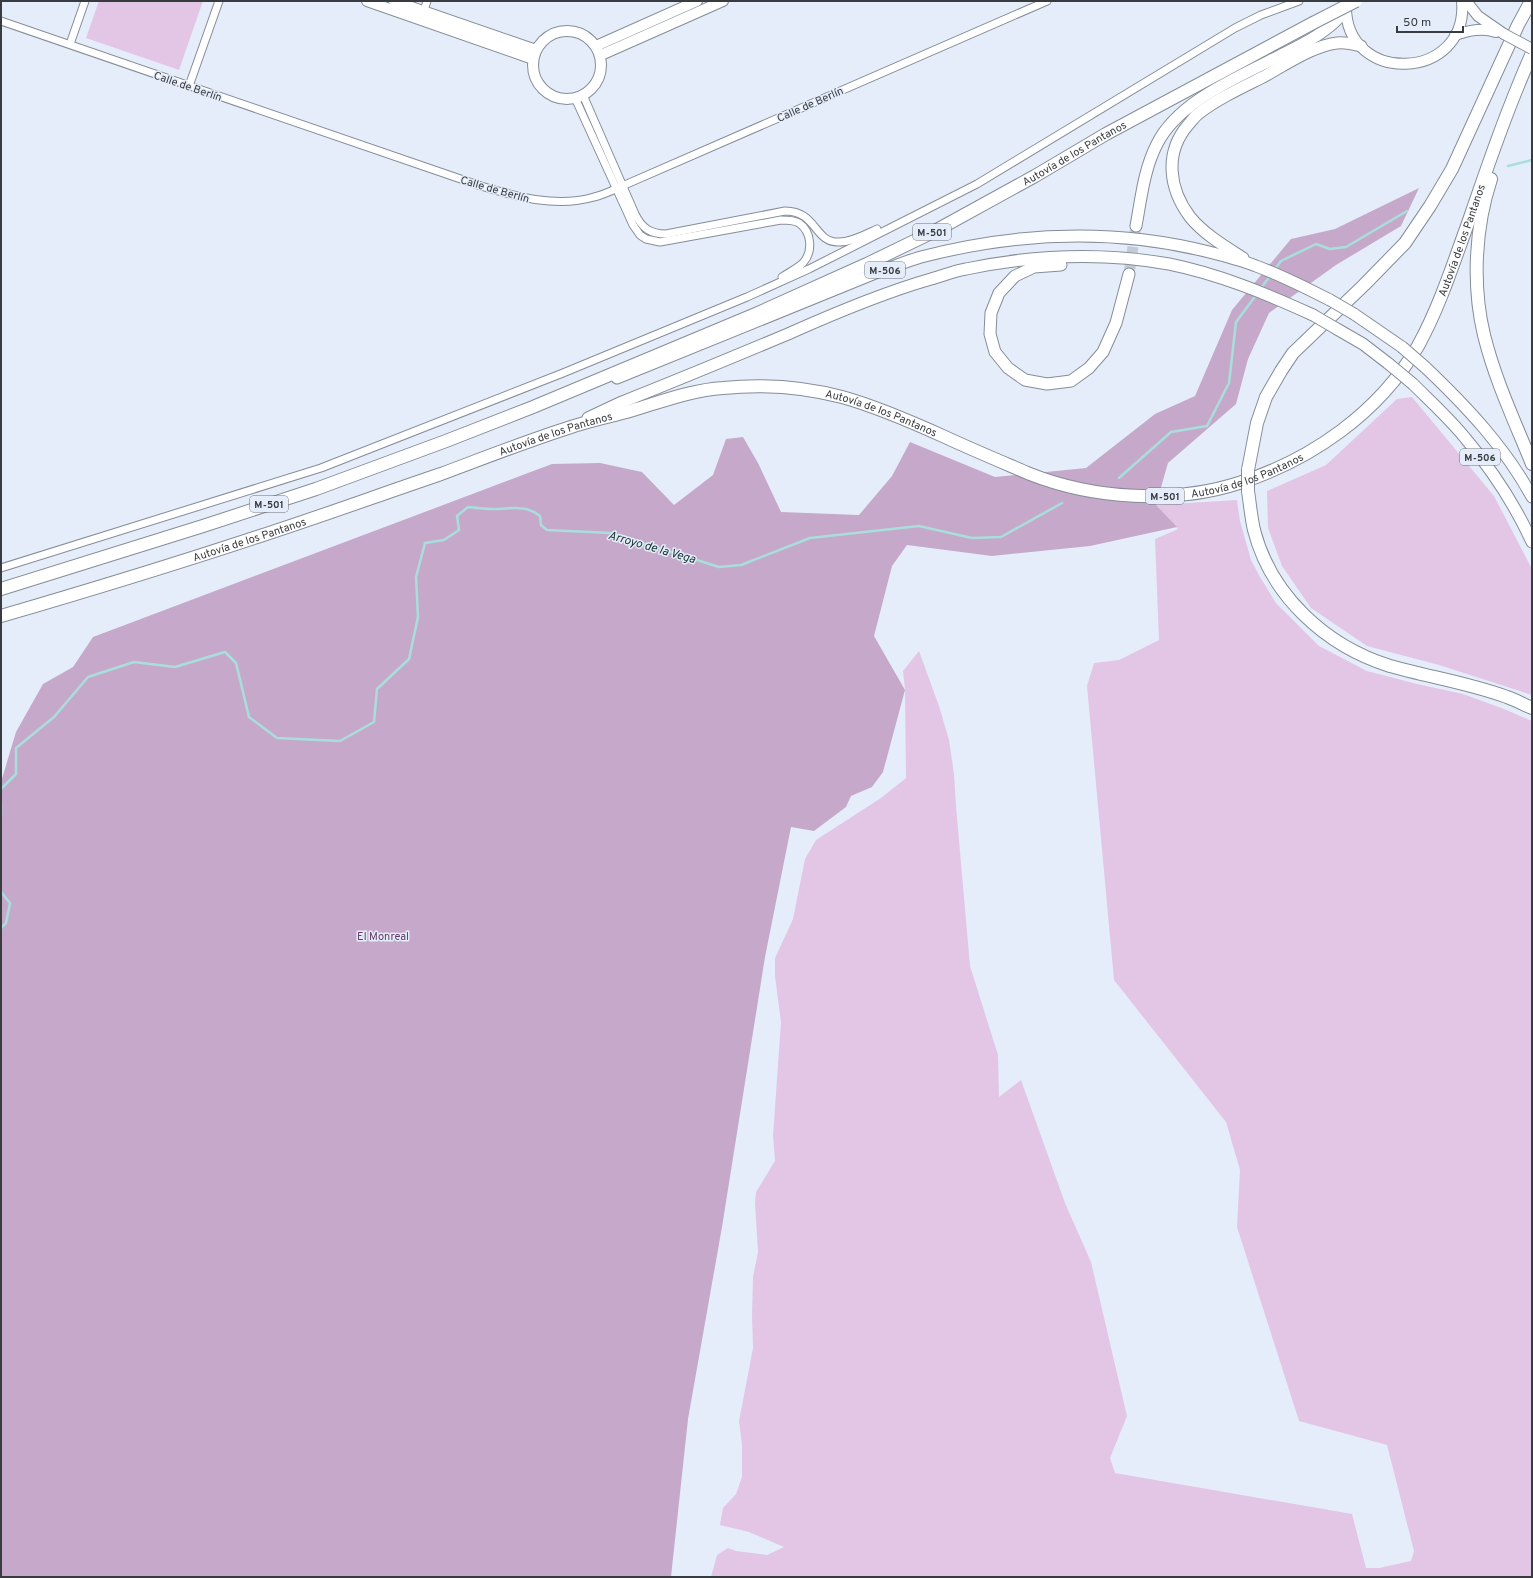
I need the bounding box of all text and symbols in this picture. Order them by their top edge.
scale bar [1397,8,1463,34]
text: 50 m [1403,15,1431,31]
street label: Calle de Berlín [152,69,224,105]
street label: Calle de Berlín [775,84,846,126]
street label: Autovía de los Pantanos [1020,118,1129,190]
street label: Calle de Berlín [459,173,531,207]
street label: Autovía de los Pantanos [1436,183,1489,299]
road number: M-501 [913,224,951,240]
road number: M-506 [865,262,905,278]
street label: Autovía de los Pantanos [824,387,939,441]
street label: Autovía de los Pantanos [497,410,614,460]
road number: M-506 [1460,449,1500,465]
street label: Autovía de los Pantanos [1190,450,1306,502]
road number: M-501 [1146,488,1184,504]
road number: M-501 [250,496,288,512]
street label: Autovía de los Pantanos [191,515,308,565]
water label: Arroyo de la Vega [606,528,698,568]
park label: El Monreal [357,930,409,944]

